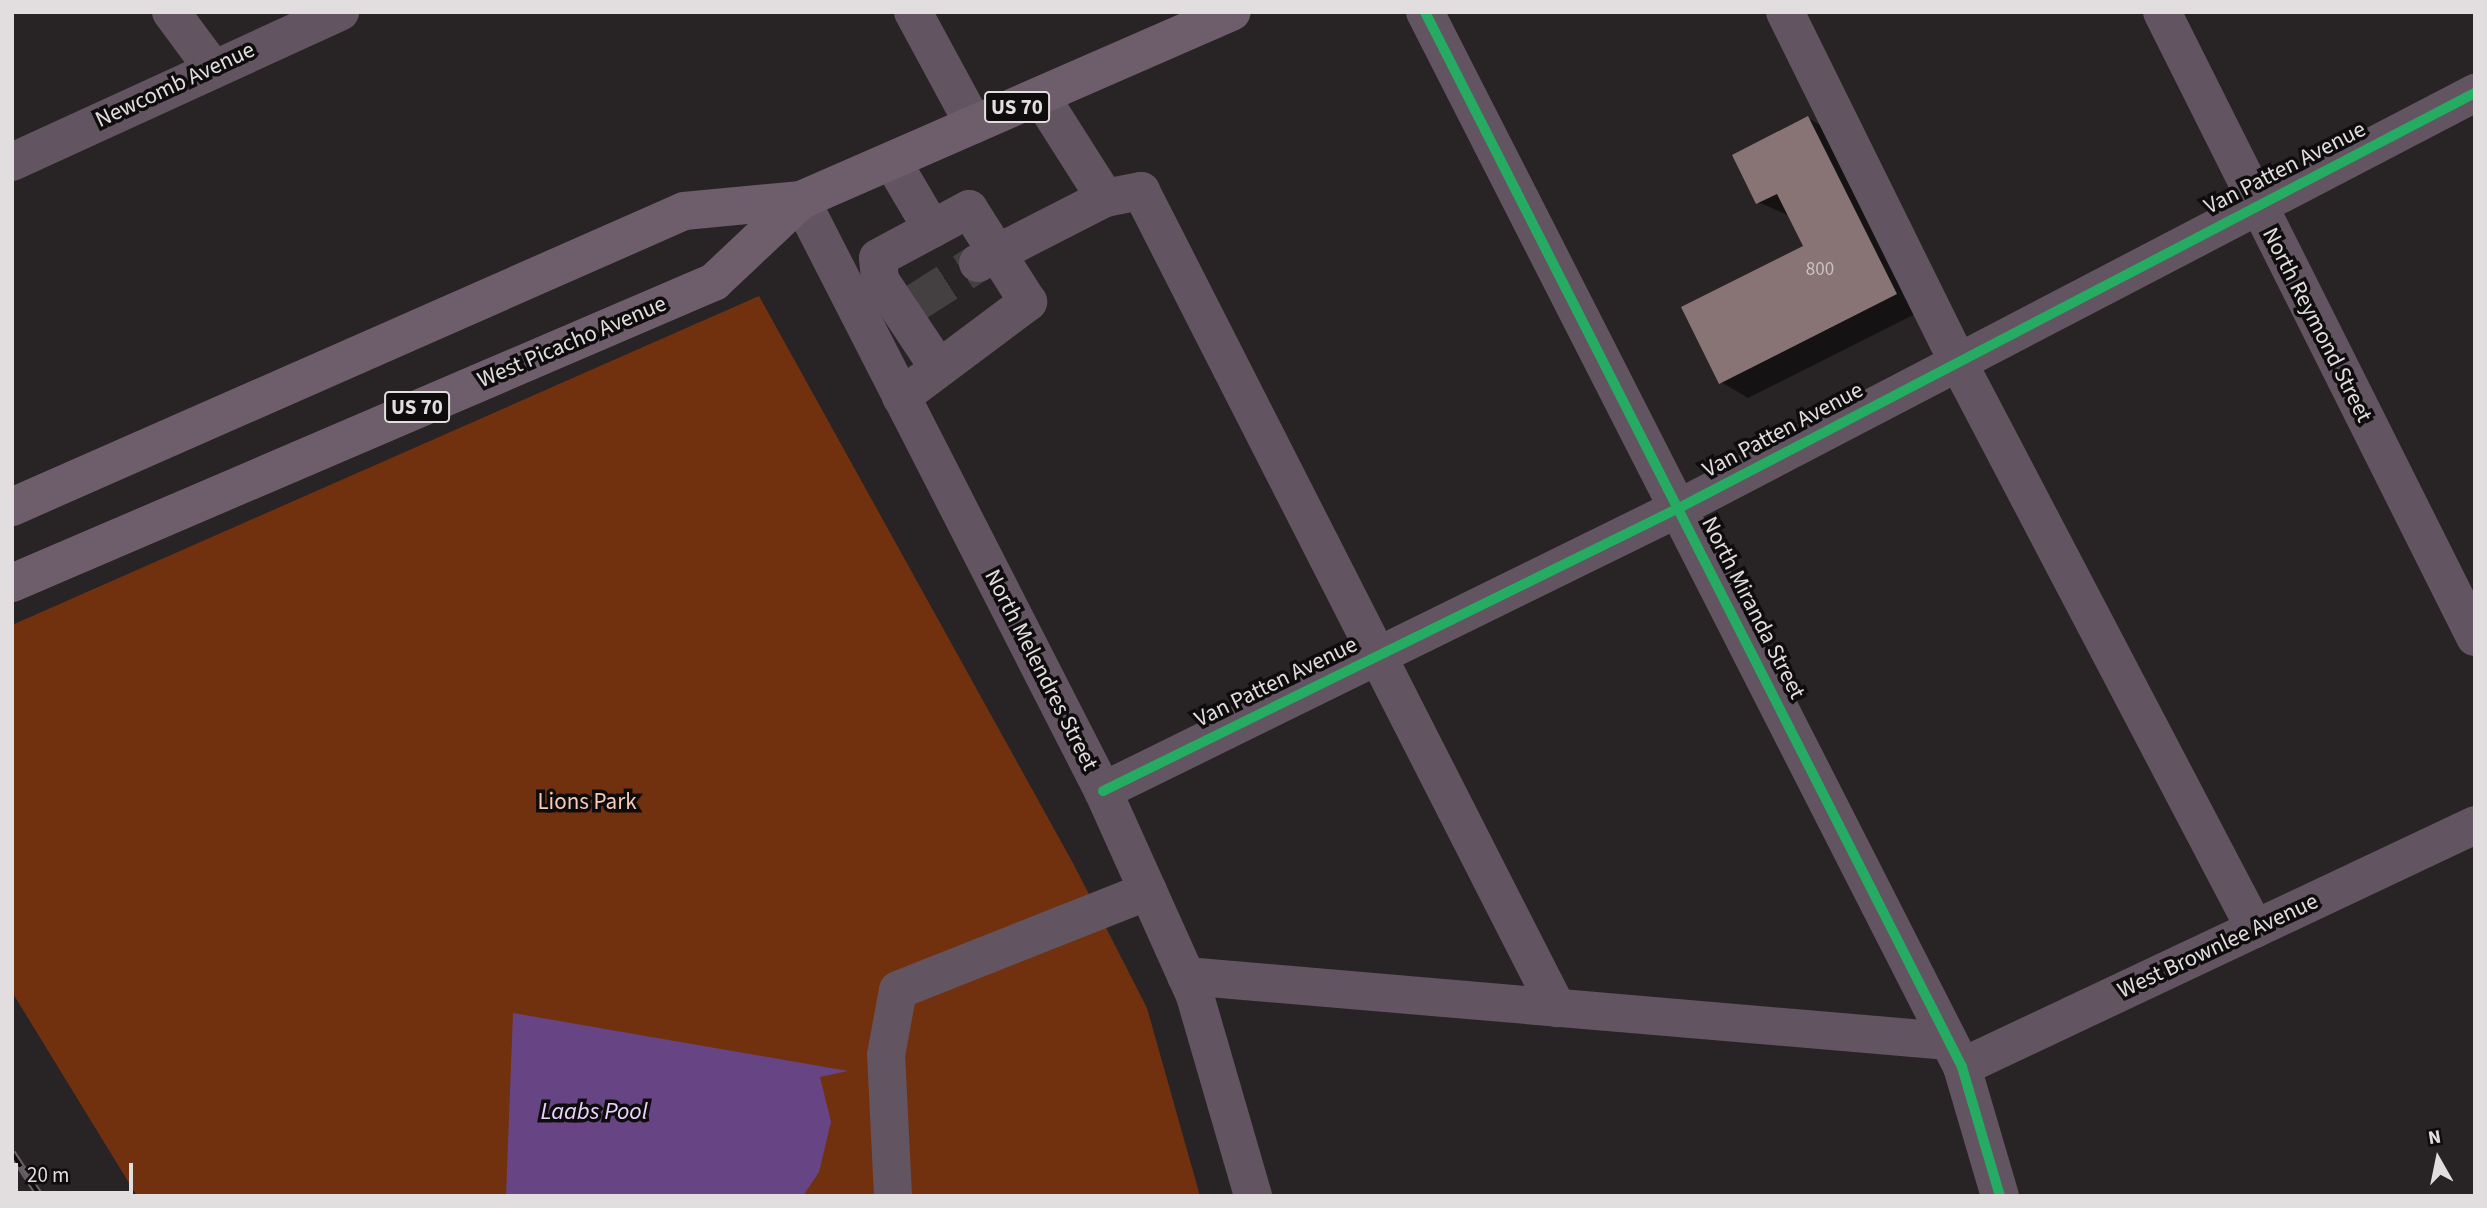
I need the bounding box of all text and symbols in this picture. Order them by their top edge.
street label: Newcomb Avenue [91,36,259,134]
road number: US 70 [984,90,1050,124]
street label: Van Patten Avenue [2200,115,2370,221]
street label: North Reymond Street [2256,223,2378,427]
house number: 800 [1806,259,1834,281]
street label: West Picacho Avenue [473,290,671,394]
street label: Van Patten Avenue [1698,376,1868,484]
road number: US 70 [384,390,450,424]
street label: North Miranda Street [1695,512,1811,704]
street label: North Melendres Street [978,565,1104,775]
street label: Van Patten Avenue [1190,631,1362,733]
park label: Lions Park [537,788,637,816]
street label: West Brownlee Avenue [2113,887,2323,1005]
water label: Laabs Pool [540,1098,648,1126]
text: N [2426,1123,2443,1152]
north arrow [2403,1124,2473,1194]
scale bar [18,1148,136,1192]
text: 20 m [27,1160,69,1190]

